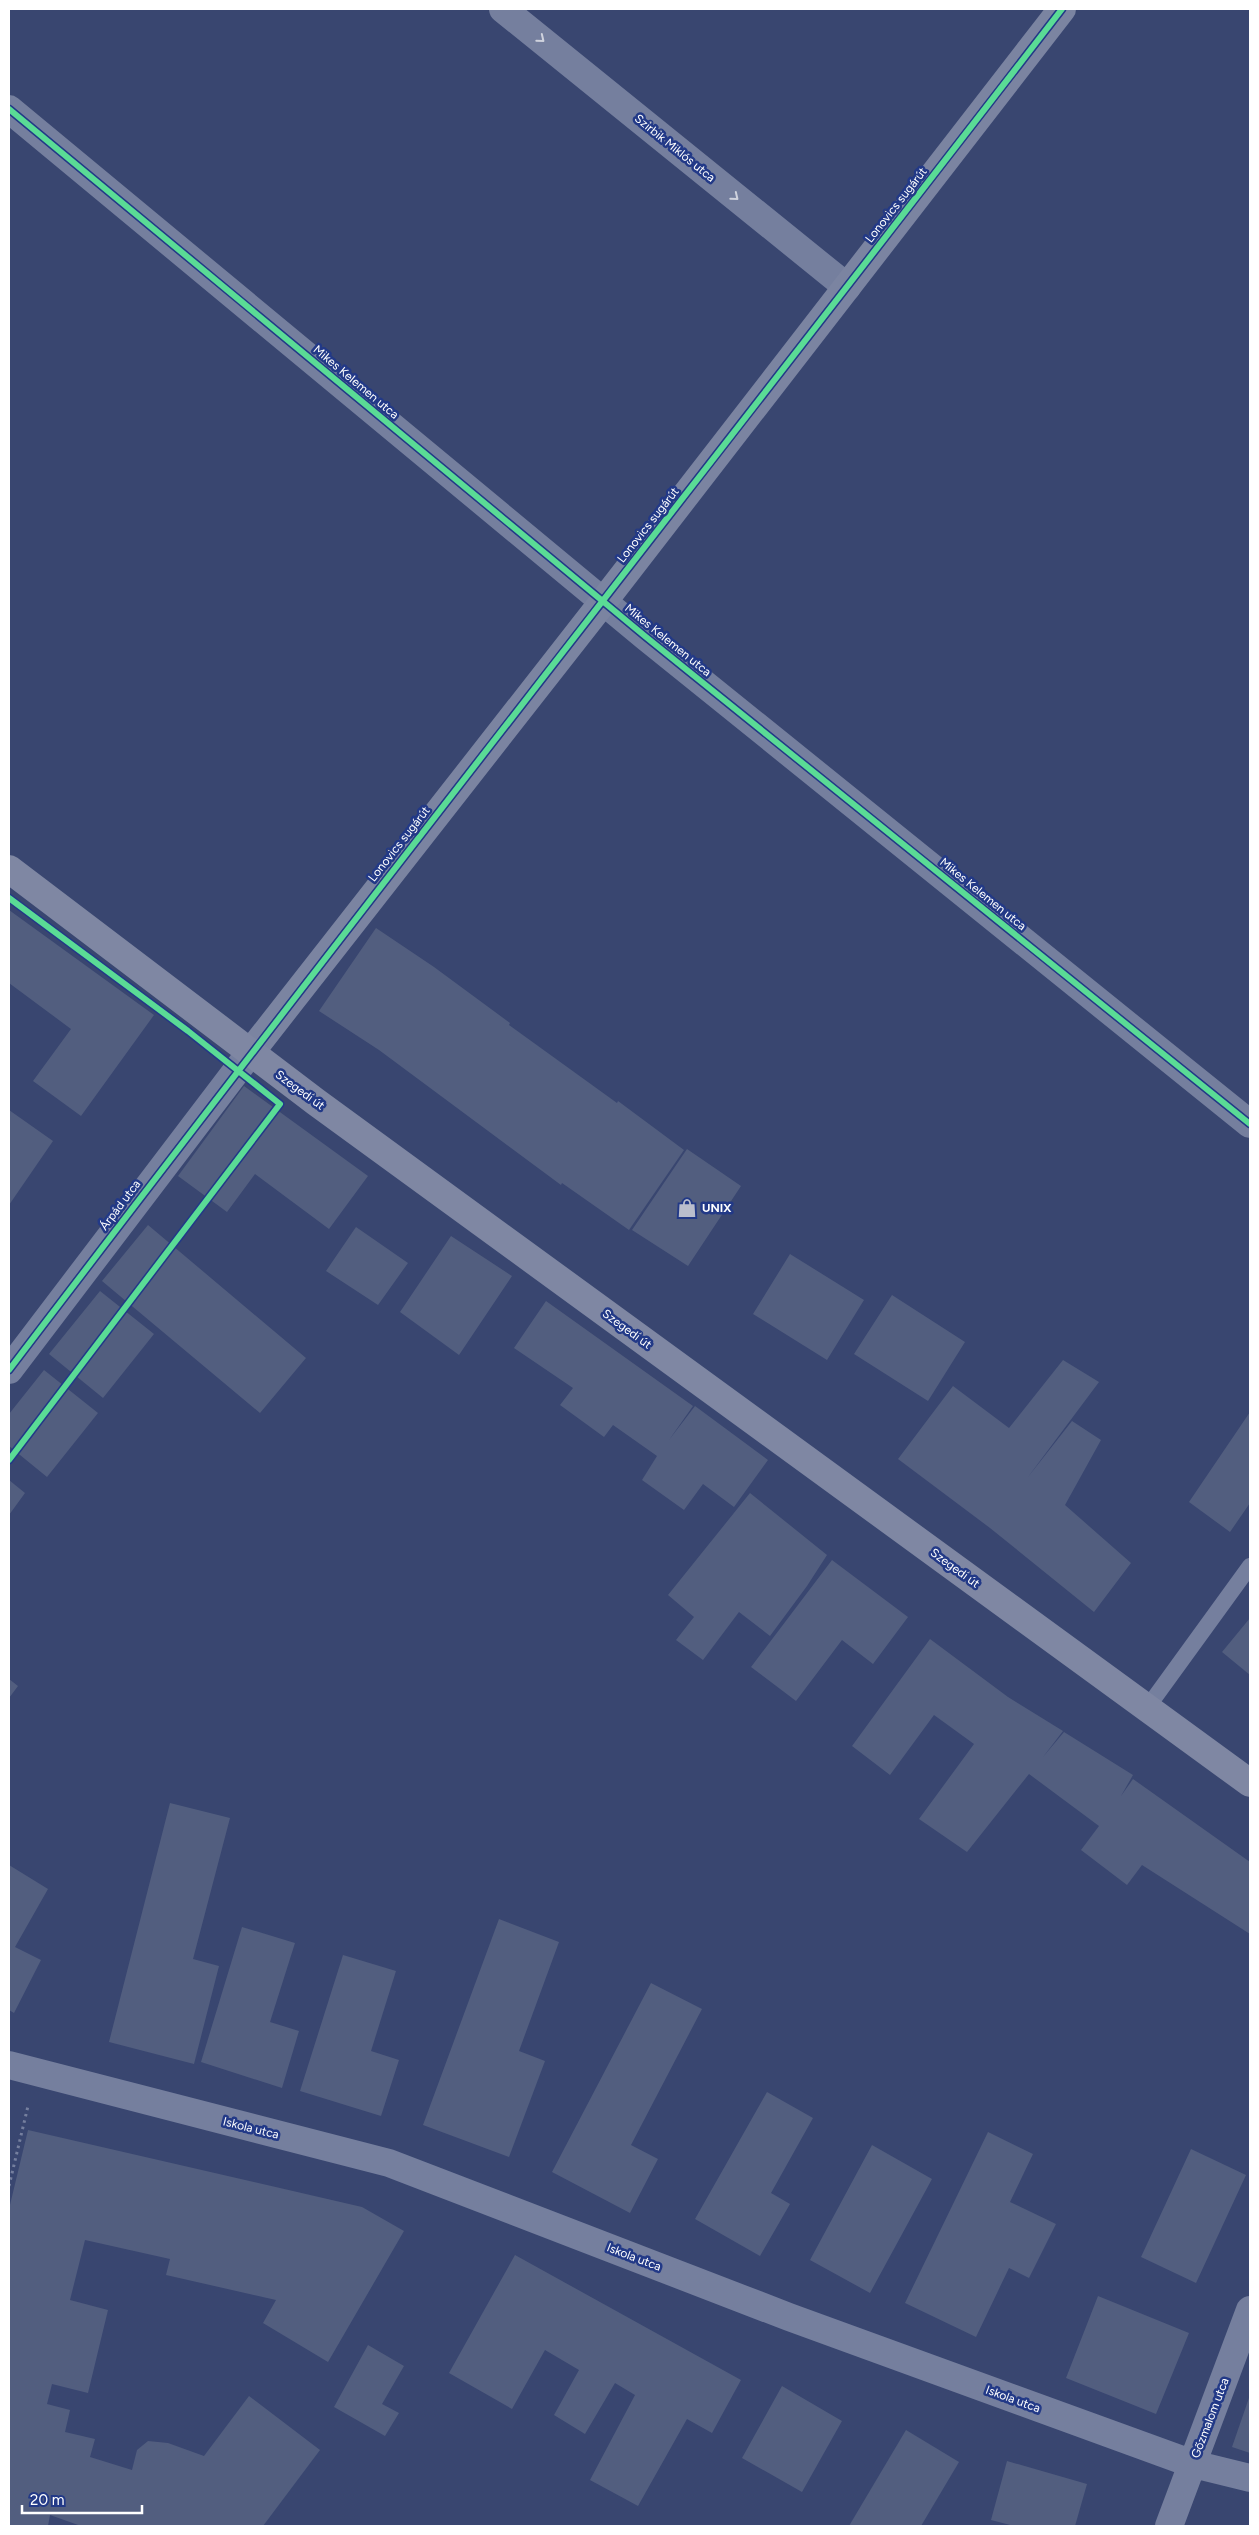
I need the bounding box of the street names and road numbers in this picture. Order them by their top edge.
street label: Szirbik Miklós utca [632,111,718,185]
street label: Lonovics sugárút [862,164,930,245]
street label: Mikes Kelemen utca [311,342,401,422]
street label: Lonovics sugárút [614,484,682,565]
street label: Mikes Kelemen utca [622,601,714,679]
street label: Lonovics sugárút [365,803,433,884]
street label: Mikes Kelemen utca [937,855,1029,933]
street label: Szegedi út [273,1067,328,1113]
street label: Árpád utca [97,1177,143,1233]
street label: Szegedi út [600,1306,655,1352]
street label: Szegedi út [928,1545,983,1591]
street label: Iskola utca [222,2114,280,2142]
street label: Iskola utca [605,2240,663,2274]
street label: Gőzmalom utca [1188,2376,1232,2460]
street label: Iskola utca [984,2383,1042,2415]

